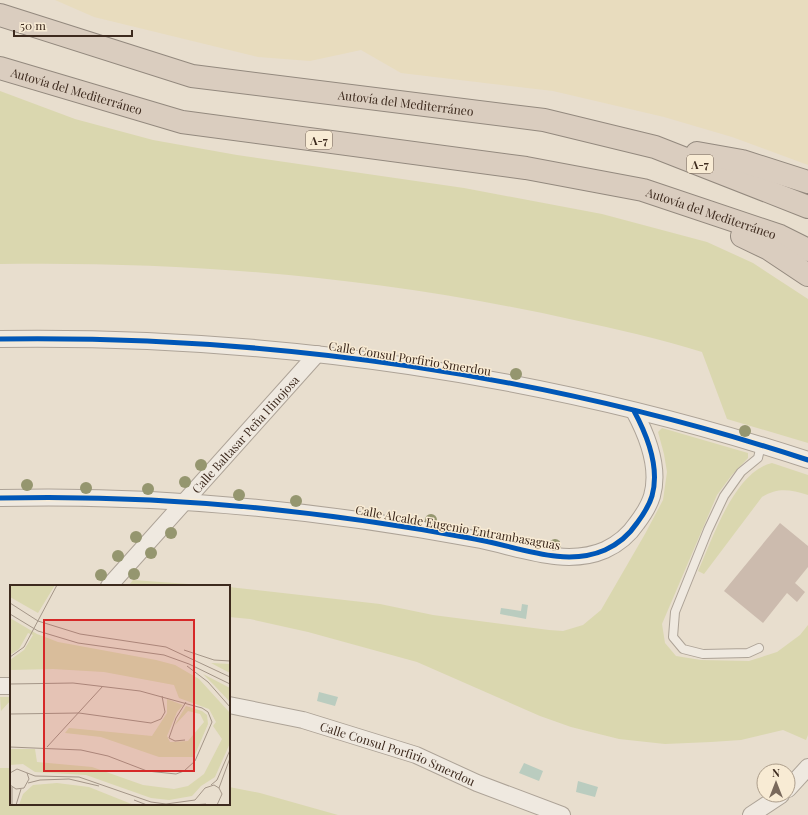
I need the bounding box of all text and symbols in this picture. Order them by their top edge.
scale bar [14,12,132,38]
text: 50 m [20,17,46,33]
street label: Autovía del Mediterráneo [8,63,145,118]
street label: Autovía del Mediterráneo [336,86,475,119]
road number: A-7 [306,131,332,149]
road number: A-7 [687,155,713,173]
street label: Autovía del Mediterráneo [643,183,779,242]
street label: Calle Consul Porfirio Smerdou [328,337,492,379]
street label: Calle Baltasar Peña Hinojosa [188,372,302,496]
street label: Calle Alcalde Eugenio Entrambasaguas [354,501,562,553]
inset map [10,585,230,805]
street label: Calle Consul Porfirio Smerdou [318,718,478,789]
north arrow [756,763,796,803]
text: N [772,765,780,780]

